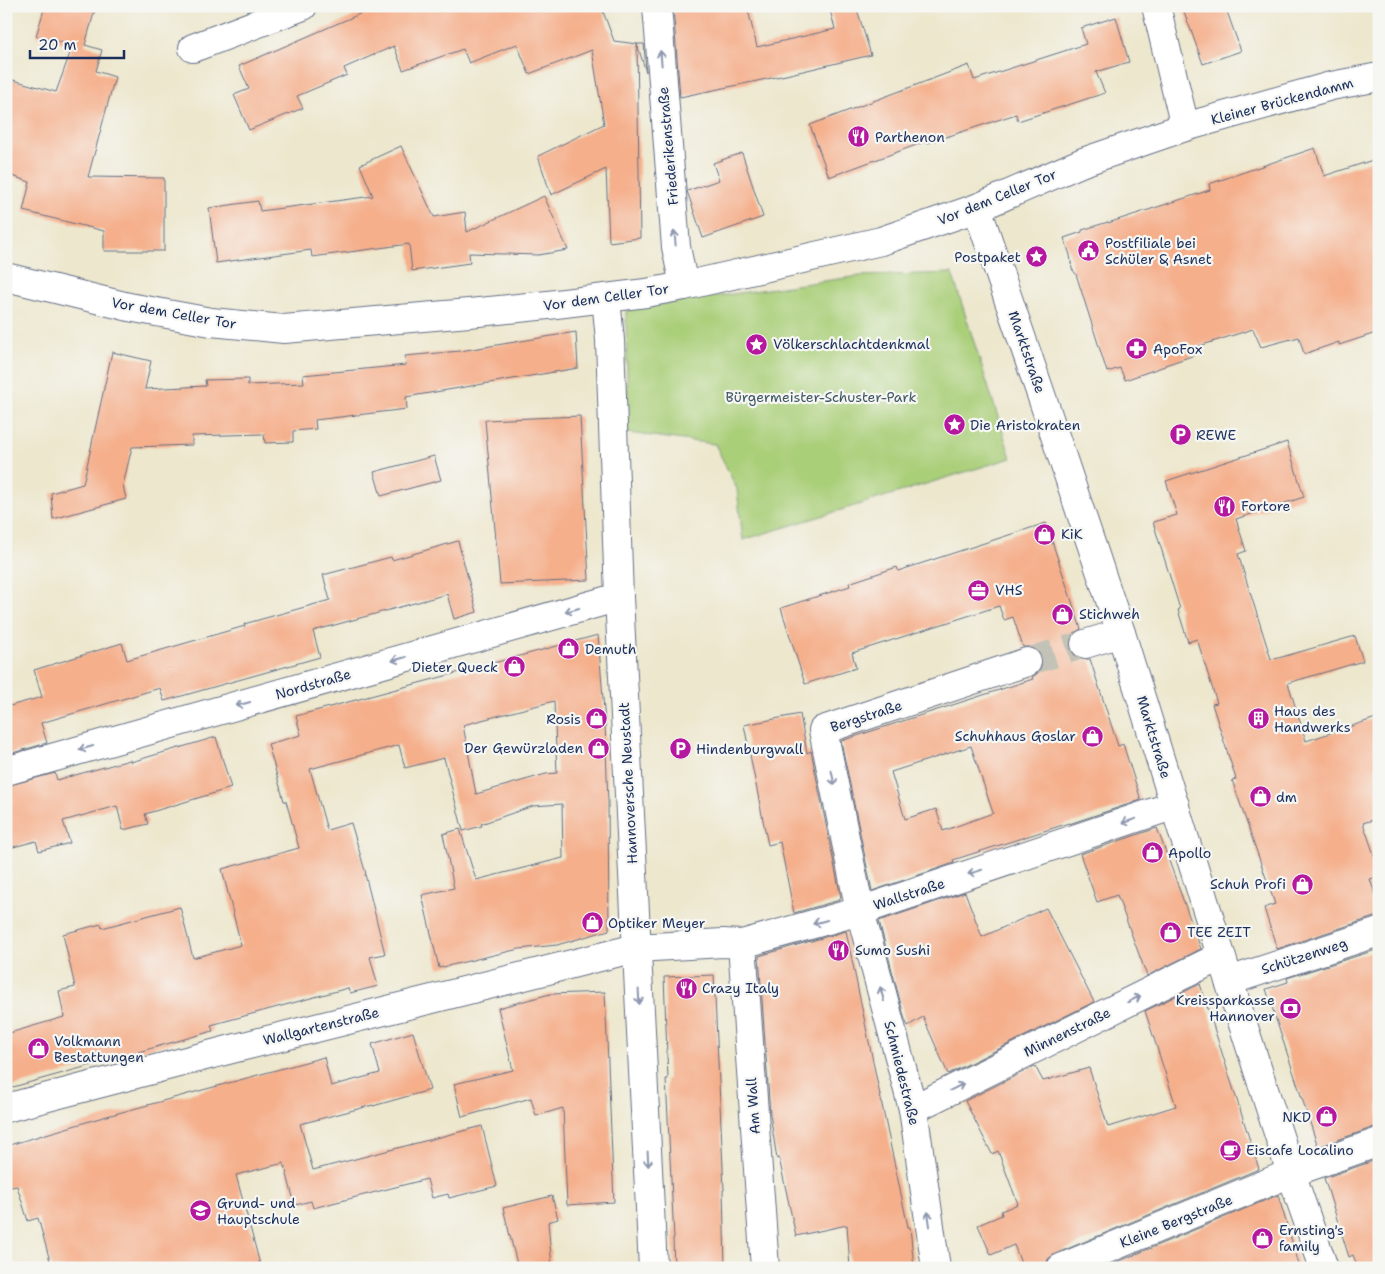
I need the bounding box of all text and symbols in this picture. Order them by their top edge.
scale bar [30,28,124,60]
text: 20 m [38,35,77,55]
one-way arrow [656,51,666,67]
street label: Kleiner Brückendamm [1209,73,1355,129]
street label: Friederikenstraße [654,86,682,206]
restaurant icon: Parthenon [847,125,871,149]
place label: Parthenon [875,128,945,146]
street label: Vor dem Celler Tor [935,165,1060,229]
one-way arrow [671,230,680,246]
place label: Postfiliale bei Schüler & Asnet [1105,234,1212,268]
public building icon: Postfiliale bei Schüler & Asnet [1077,239,1101,263]
place icon: Postpaket [1025,245,1049,269]
place label: Postpaket [954,248,1021,266]
street label: Vor dem Celler Tor [542,279,670,315]
street label: Vor dem Celler Tor [110,293,238,333]
street label: Marktstraße [1005,308,1050,396]
place icon: Völkerschlachtdenkmal [745,332,769,356]
place label: Völkerschlachtdenkmal [773,335,931,353]
pharmacy icon: ApoFox [1125,337,1149,361]
place label: ApoFox [1153,340,1202,358]
park label: Bürgermeister-Schuster-Park [725,388,917,406]
place icon: Die Aristokraten [942,413,966,437]
place label: Die Aristokraten [970,416,1081,434]
parking icon: REWE [1168,423,1192,447]
place label: REWE [1196,426,1237,444]
restaurant icon: Fortore [1213,494,1237,518]
place label: Fortore [1241,497,1291,515]
shop icon: KiK [1033,522,1057,546]
place label: KiK [1061,525,1083,543]
office icon: VHS [967,578,991,602]
place label: VHS [995,581,1023,599]
shop icon: Stichweh [1051,602,1075,626]
place label: Stichweh [1079,605,1140,623]
one-way arrow [564,606,580,616]
shop icon: Demuth [557,637,581,661]
place label: Demuth [585,640,636,658]
one-way arrow [391,655,407,665]
shop icon: Dieter Queck [502,655,526,679]
place label: Dieter Queck [412,658,498,676]
street label: Nordstraße [273,665,353,703]
street label: Marktstraße [1133,693,1175,781]
street label: Bergstraße [828,696,904,736]
one-way arrow [235,699,251,709]
street label: Hannoversche Neustadt [615,702,641,864]
place label: Haus des Handwerks [1274,702,1351,736]
shop icon: Rosis [585,707,609,731]
building icon: Haus des Handwerks [1246,707,1270,731]
place label: Rosis [546,710,581,728]
shop icon: Schuhhaus Goslar [1080,724,1104,748]
place label: Schuhhaus Goslar [955,727,1076,745]
shop icon: Der Gewürzladen [587,736,611,760]
parking icon: Hindenburgwall [668,737,692,761]
place label: Der Gewürzladen [464,739,583,757]
place label: Hindenburgwall [696,740,804,758]
one-way arrow [79,744,95,753]
one-way arrow [829,769,838,785]
shop icon: dm [1248,785,1272,809]
place label: dm [1276,788,1297,806]
one-way arrow [1122,817,1137,826]
shop icon: Apollo [1140,841,1164,865]
place label: Apollo [1168,844,1211,862]
one-way arrow [967,868,983,878]
shop icon: Schuh Profi [1290,872,1314,896]
street label: Wallstraße [871,874,947,914]
place label: Schuh Profi [1210,875,1286,893]
shop icon: Optiker Meyer [580,911,604,935]
place label: Optiker Meyer [608,914,706,932]
one-way arrow [813,918,829,927]
shop icon: TEE ZEIT [1159,920,1183,944]
place label: TEE ZEIT [1187,923,1251,941]
street label: Schützenweg [1259,934,1349,978]
restaurant icon: Sumo Sushi [827,938,851,962]
place label: Sumo Sushi [855,941,930,959]
restaurant icon: Crazy Italy [674,976,698,1000]
place label: Crazy Italy [702,979,779,997]
one-way arrow [877,986,887,1002]
one-way arrow [634,989,643,1005]
place label: Kreissparkasse Hannover [1176,991,1275,1025]
one-way arrow [1126,994,1141,1004]
bank icon: Kreissparkasse Hannover [1279,996,1303,1020]
street label: Wallgartenstraße [261,1003,381,1049]
street label: Minnenstraße [1021,1003,1114,1061]
street label: Schmiedestraße [880,1019,924,1127]
place label: Volkmann Bestattungen [54,1032,144,1066]
shop icon: Volkmann Bestattungen [26,1037,50,1061]
street label: Am Wall [742,1076,764,1135]
one-way arrow [949,1082,964,1091]
shop icon: NKD [1315,1105,1339,1129]
place label: NKD [1282,1108,1311,1126]
cafe icon: Eiscafe Localino [1218,1138,1242,1162]
place label: Eiscafe Localino [1246,1141,1354,1159]
one-way arrow [643,1151,652,1167]
street label: Kleine Bergstraße [1117,1190,1235,1252]
place label: Grund- und Hauptschule [217,1194,300,1228]
school or university icon: Grund- und Hauptschule [189,1199,213,1223]
one-way arrow [924,1212,934,1228]
place label: Ernsting's family [1279,1221,1344,1255]
shop icon: Ernsting's family [1251,1226,1275,1250]

